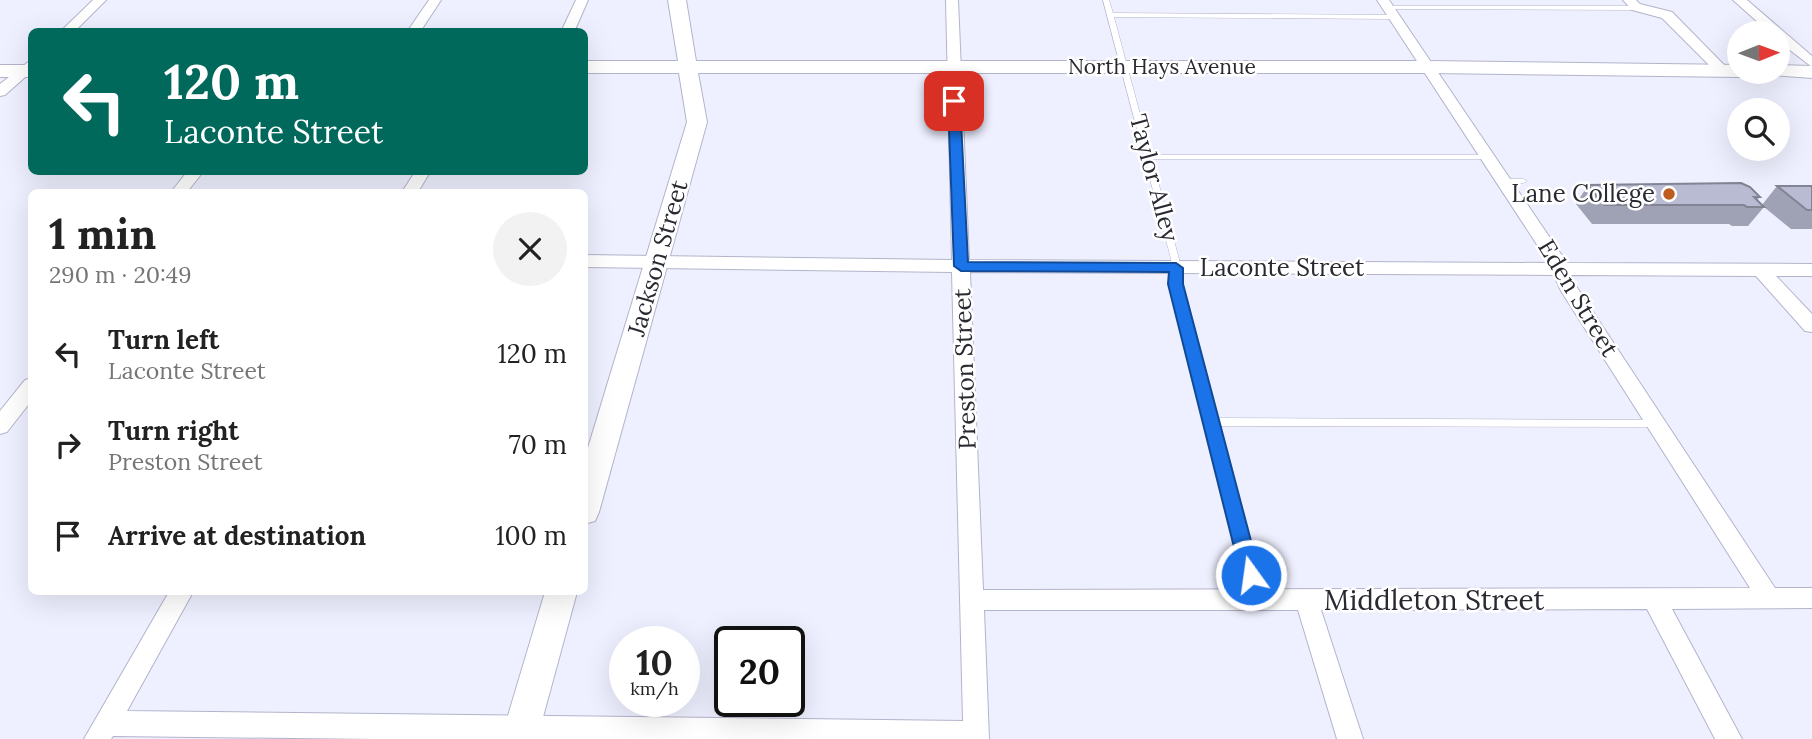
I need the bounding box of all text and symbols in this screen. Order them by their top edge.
north arrow [1727,21,1790,84]
map controls [1727,21,1790,161]
text: 120 m [164,50,299,112]
street label: North Hays Avenue [1068,53,1256,80]
icon: left [49,56,140,147]
pin [924,71,984,131]
icon: arrive [935,82,973,120]
button: search [1727,98,1790,161]
text: Laconte Street [164,111,383,152]
street label: Taylor Alley [1123,111,1186,245]
street label: Jackson Street [620,176,695,340]
place label: Lane College [1511,178,1655,209]
marker: Lane College [1661,186,1677,202]
text: 1 min [49,207,156,261]
button: close [493,212,567,286]
street label: Eden Street [1531,234,1626,363]
street label: Laconte Street [1200,252,1365,283]
text: 290 m · 20:49 [49,260,192,289]
street label: Preston Street [946,287,983,450]
text: Turn left [108,323,219,356]
icon: left [49,335,87,373]
text: 120 m [497,337,567,370]
text: Laconte Street [108,356,266,385]
text: Turn right [108,414,239,447]
icon: right [49,426,87,464]
text: 70 m [509,428,567,461]
text: Preston Street [108,447,262,476]
icon: arrive [49,517,87,555]
text: Arrive at destination [108,519,366,552]
text: 100 m [495,519,567,552]
position arrow [1214,538,1288,612]
street label: Middleton Street [1324,582,1544,618]
speed limit sign: 20 [714,626,805,717]
text: 10 [636,640,673,685]
text: km/h [630,677,679,700]

